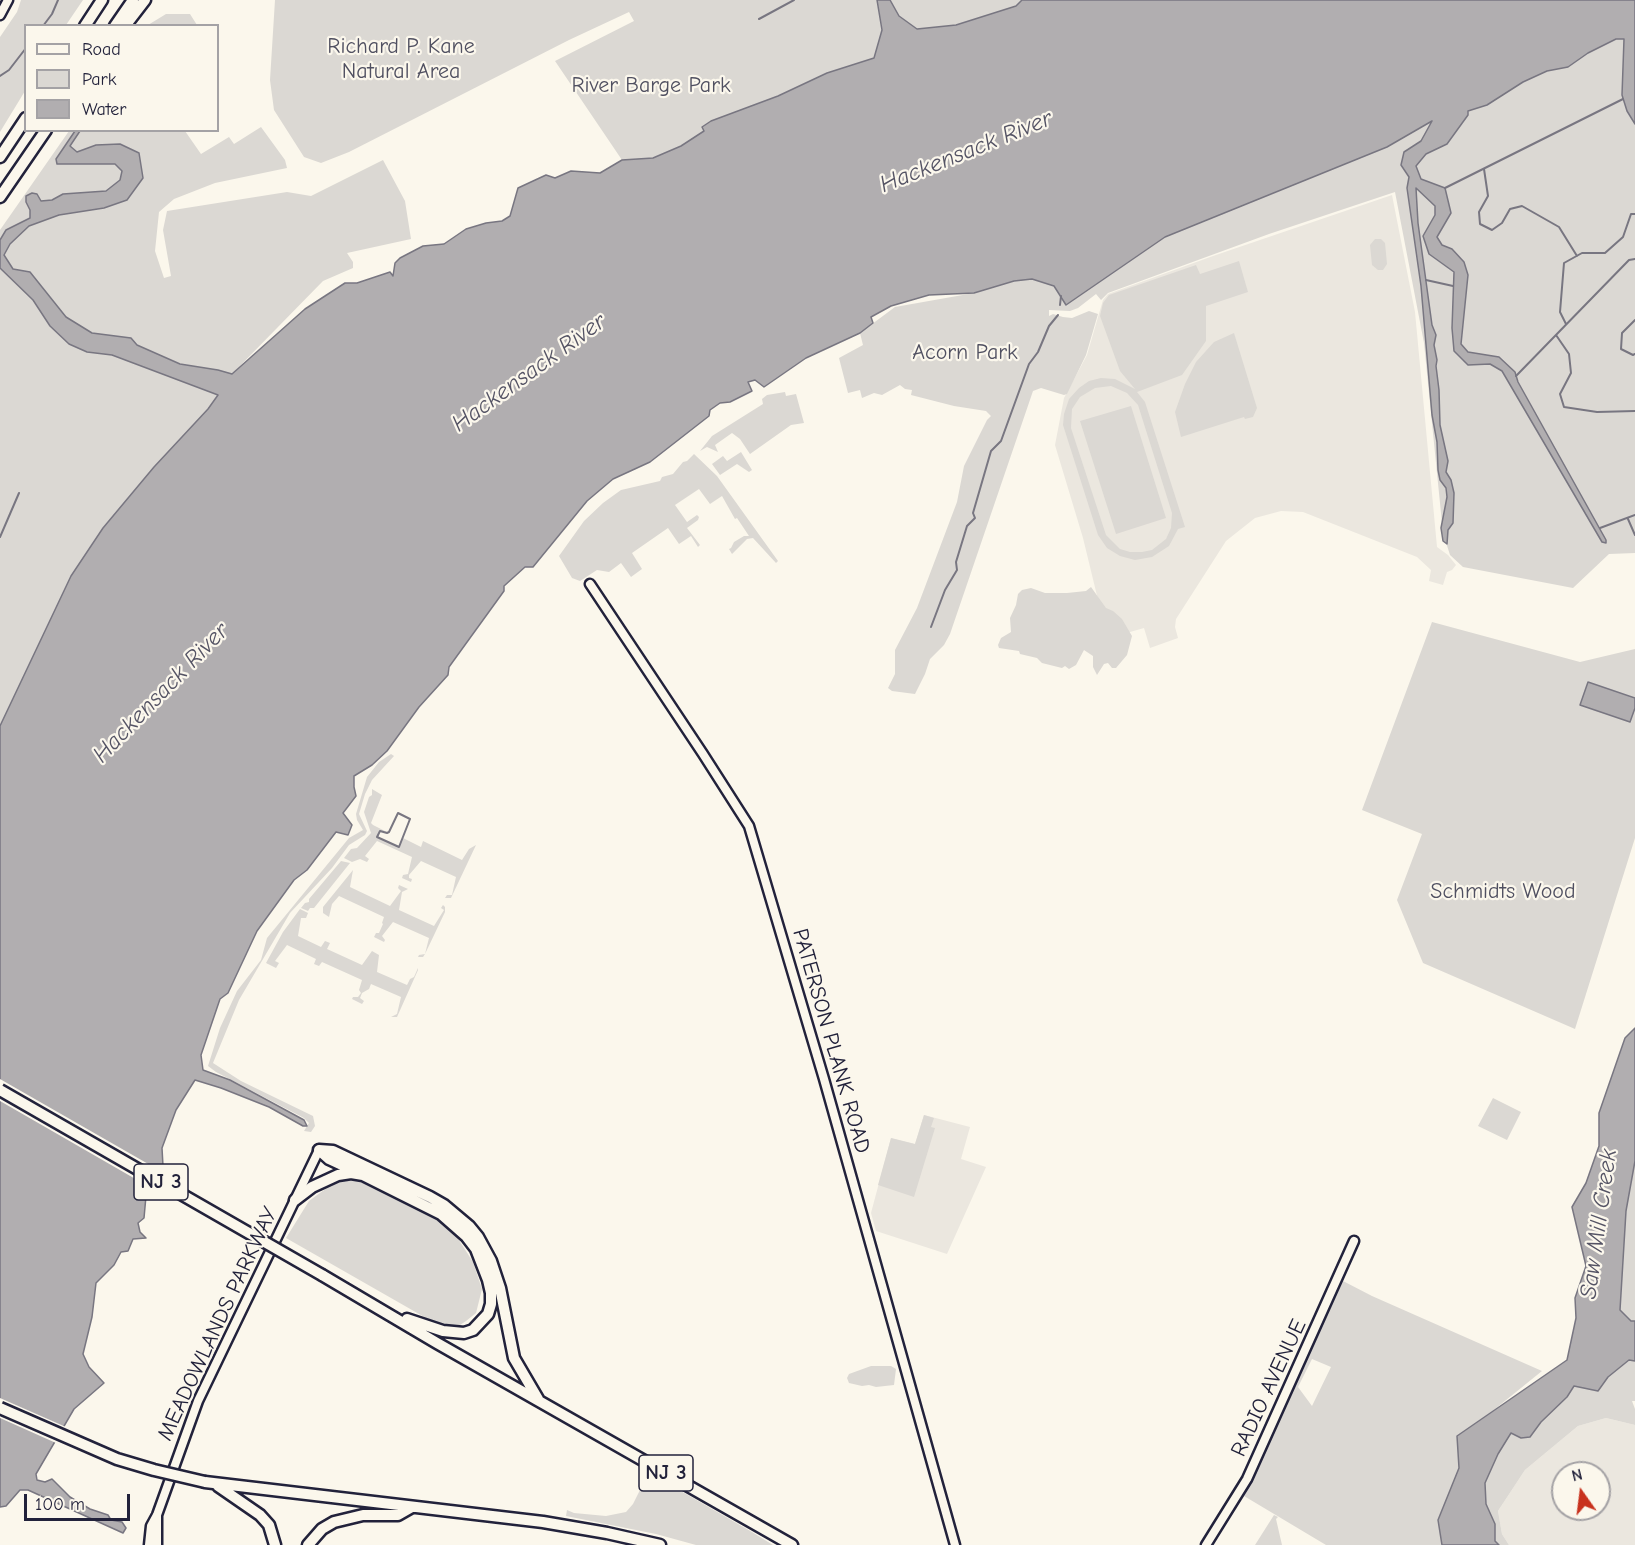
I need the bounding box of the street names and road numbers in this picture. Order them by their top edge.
street label: PATERSON PLANK ROAD [786,926,876,1156]
road number: NJ 3 [134,1164,188,1200]
street label: MEADOWLANDS PARKWAY [152,1203,284,1445]
street label: RADIO AVENUE [1226,1315,1312,1461]
road number: NJ 3 [639,1455,693,1491]

